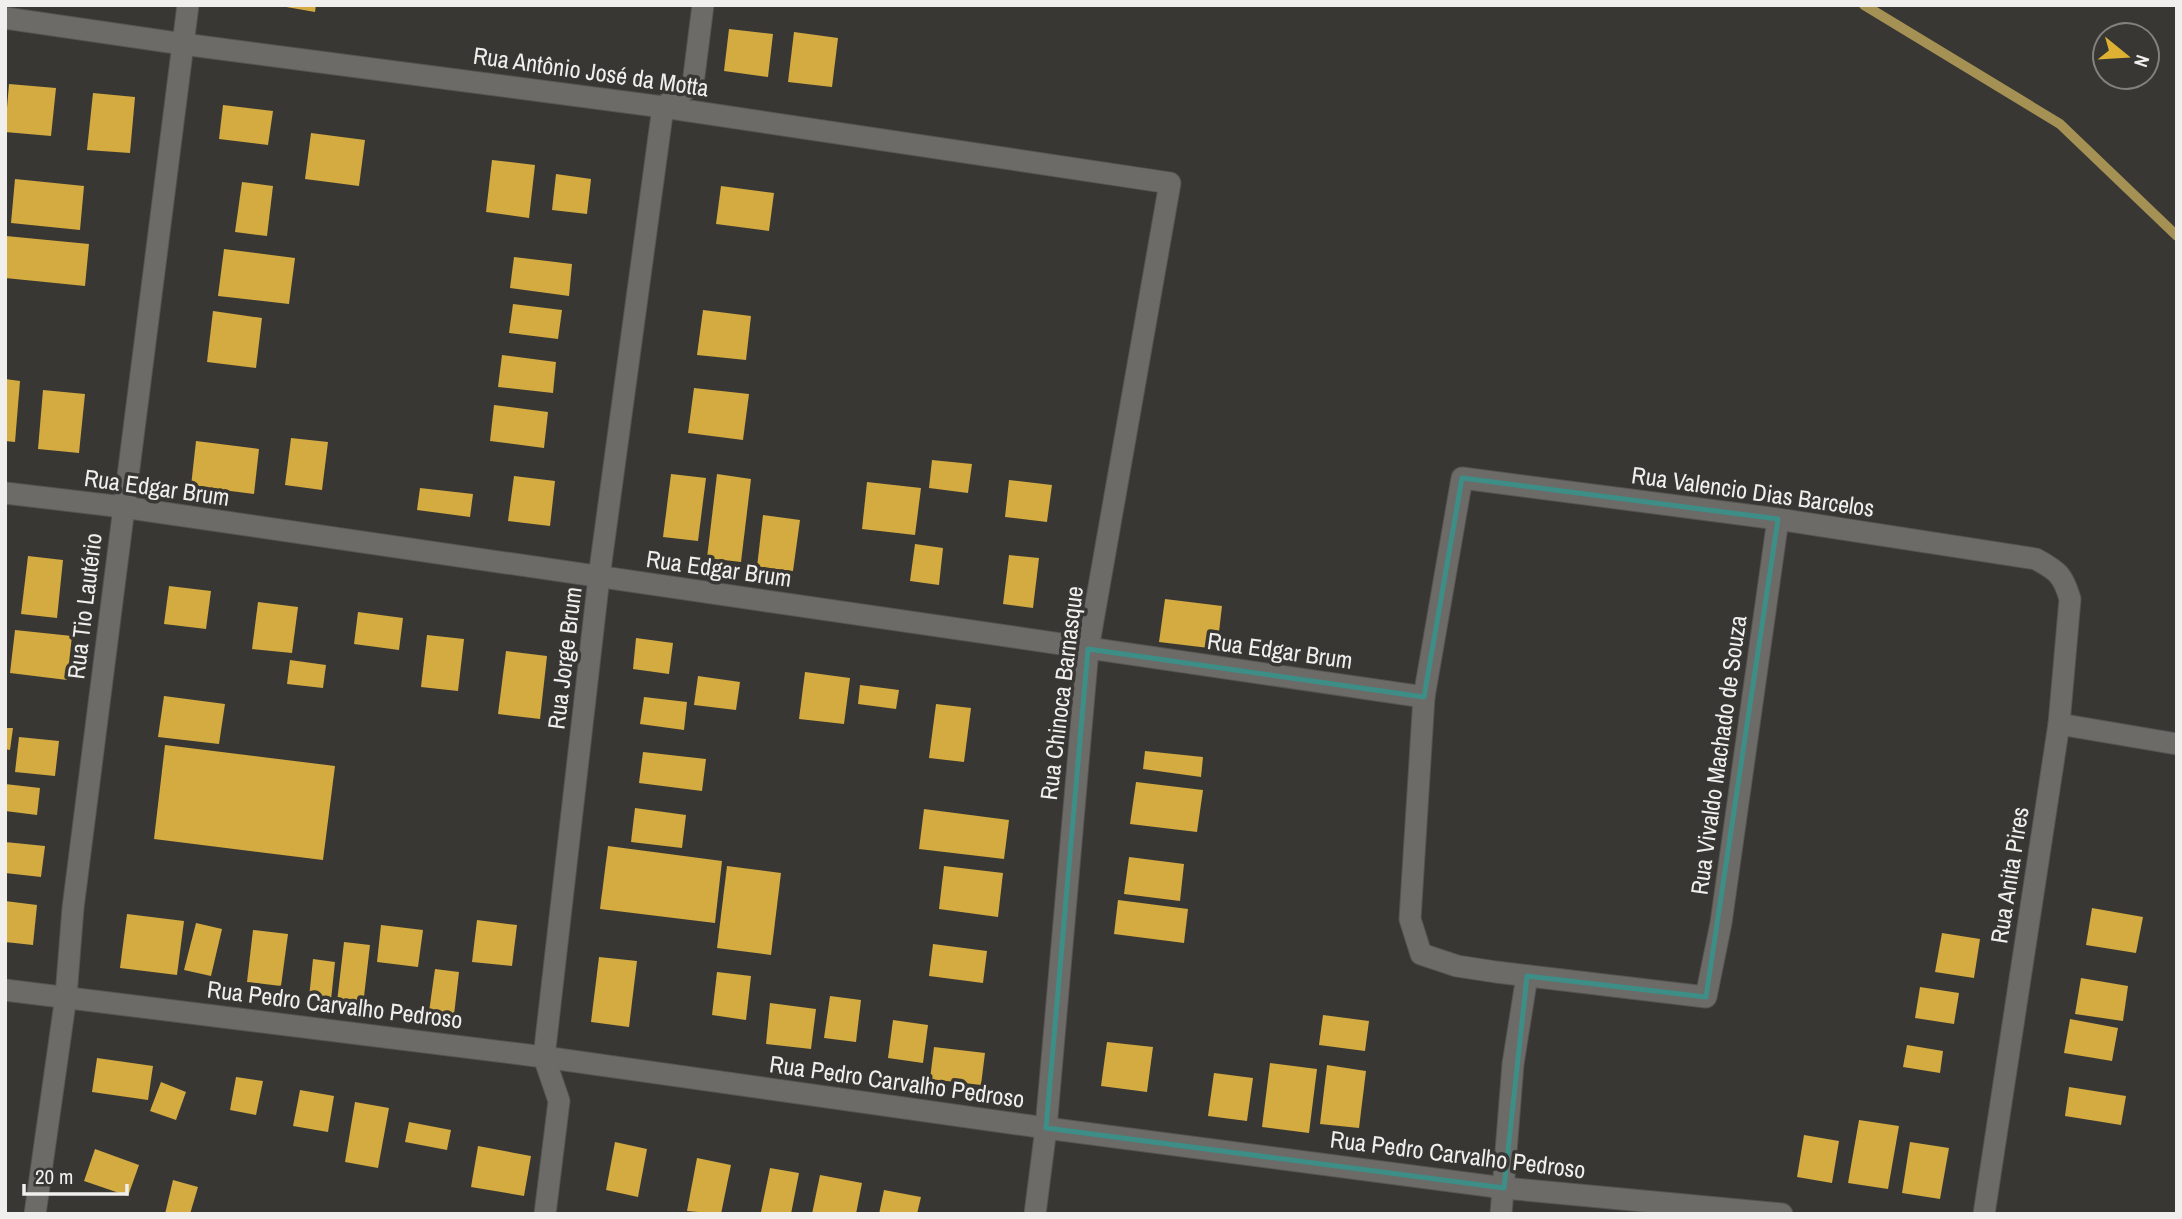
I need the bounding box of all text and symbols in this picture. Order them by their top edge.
north arrow [2091,21,2161,91]
street label: Rua Antônio José da Motta [471,39,711,103]
text: N [2128,52,2156,71]
street label: Rua Valencio Dias Barcelos [1630,458,1876,524]
street label: Rua Edgar Brum [82,461,232,513]
street label: Rua Tio Lautério [59,531,109,681]
street label: Rua Edgar Brum [644,542,794,594]
street label: Rua Chinoca Barnasque [1032,584,1090,802]
street label: Rua Jorge Brum [539,585,589,731]
street label: Rua Vivaldo Machado de Souza [1683,613,1753,897]
street label: Rua Edgar Brum [1205,624,1355,676]
street label: Rua Anita Pires [1982,804,2036,946]
street label: Rua Pedro Carvalho Pedroso [205,972,465,1036]
street label: Rua Pedro Carvalho Pedroso [767,1047,1027,1115]
street label: Rua Pedro Carvalho Pedroso [1328,1122,1588,1186]
scale bar [24,1152,128,1196]
text: 20 m [35,1162,73,1191]

